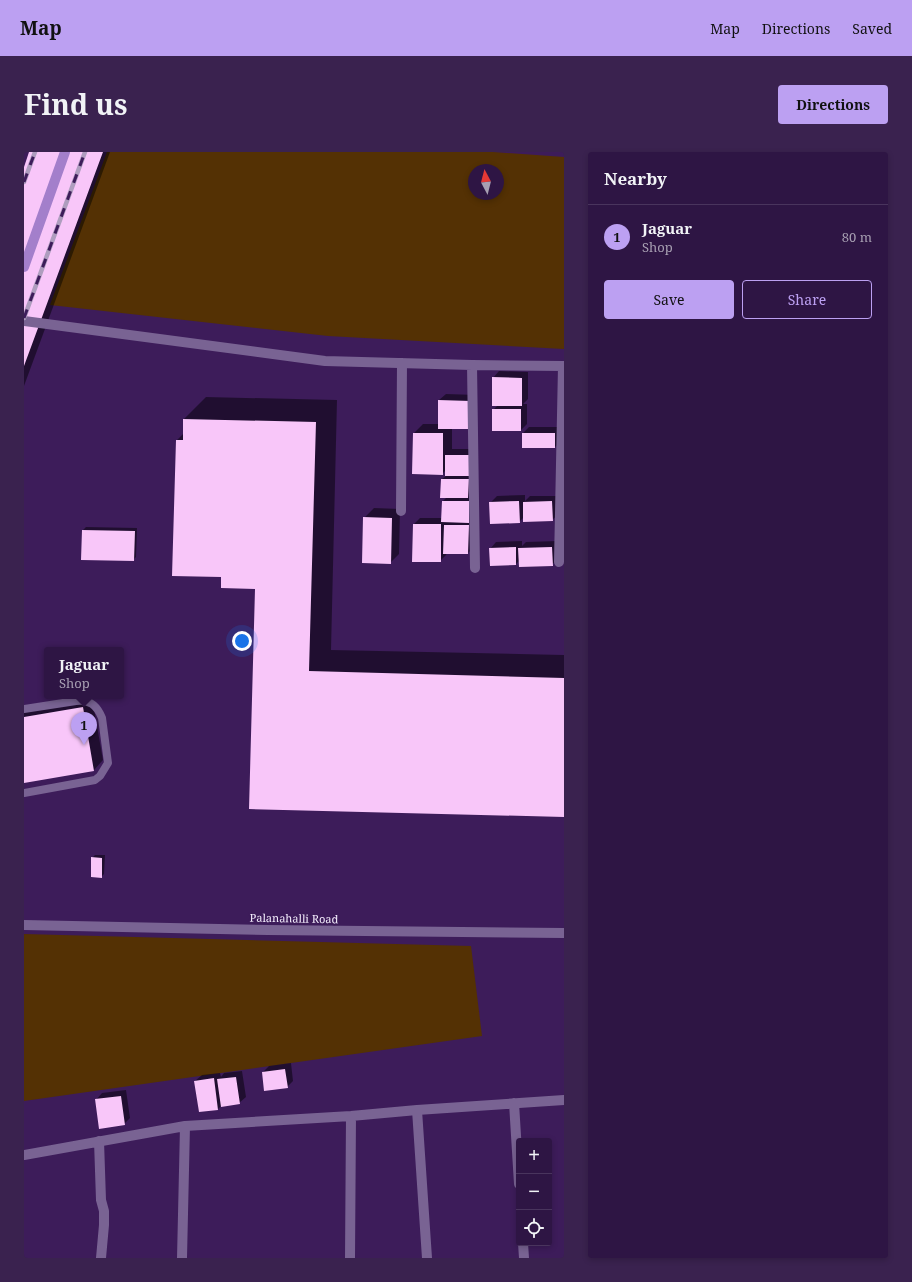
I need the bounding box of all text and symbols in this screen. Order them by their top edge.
text: Map [20,15,62,41]
text: Map [710,19,740,38]
text: Directions [762,19,830,38]
text: Saved [852,19,892,38]
text: Find us [24,85,128,123]
button: Directions [778,85,888,124]
north arrow [468,164,504,200]
text: Nearby [604,167,667,190]
text: Jaguar [642,218,692,238]
text: 1 [613,228,621,246]
text: 80 m [842,228,872,246]
text: Shop [642,238,673,256]
button: Save [604,280,734,319]
button: Share [742,280,872,319]
your location [232,631,252,651]
popup [44,647,124,699]
text: Jaguar [59,654,109,674]
text: Shop [59,674,90,692]
pin: 1 [71,712,97,745]
street label: Palanahalli Road [250,910,339,926]
map controls [516,1138,552,1246]
button: + [516,1138,552,1174]
button: − [516,1174,552,1210]
button: locate [516,1210,552,1246]

